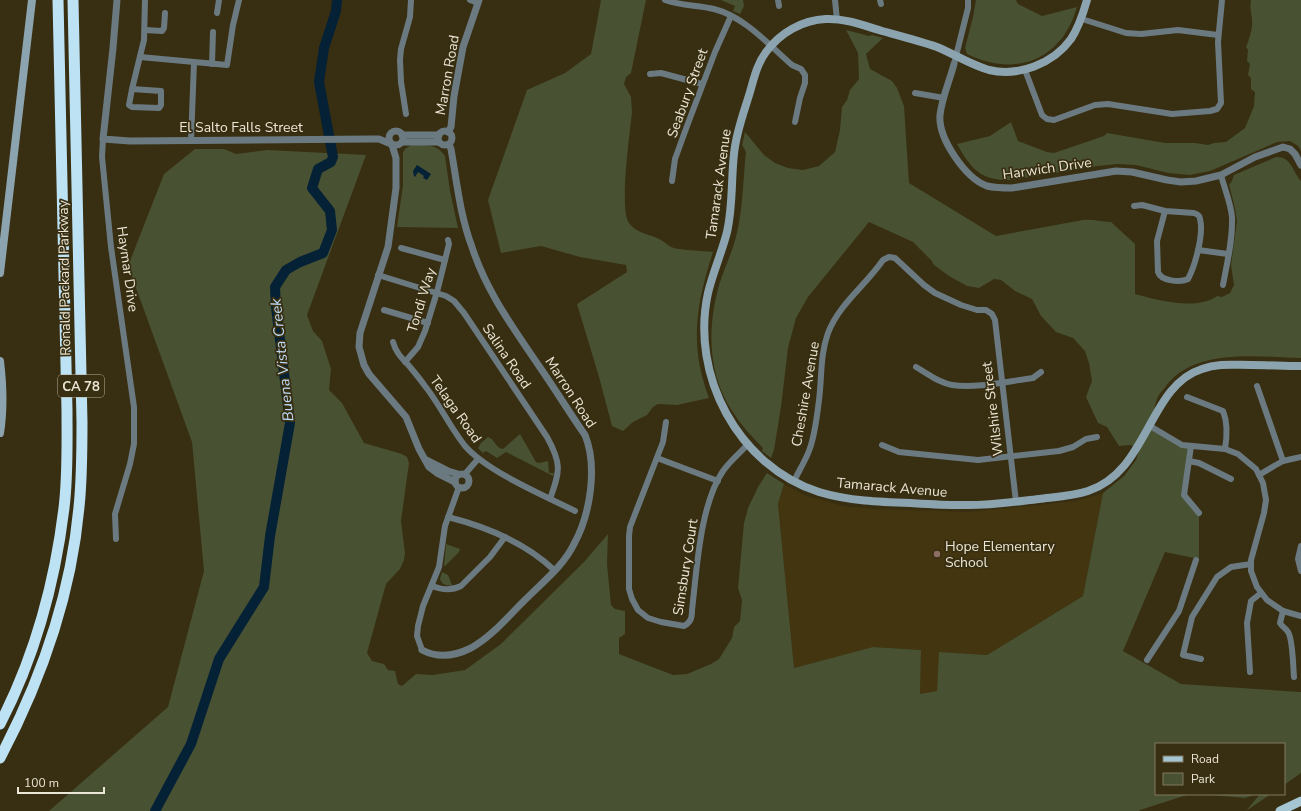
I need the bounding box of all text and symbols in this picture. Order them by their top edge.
street label: Marron Road [431,33,464,117]
street label: Seabury Street [662,46,712,141]
street label: El Salto Falls Street [179,118,303,137]
street label: Tamarack Avenue [701,128,736,240]
street label: Harwich Drive [1001,153,1093,184]
street label: Ronald Packard Parkway [54,199,75,356]
street label: Haymar Drive [112,225,143,313]
street label: Tondi Way [403,264,441,335]
water label: Buena Vista Creek [266,297,298,423]
street label: Salina Road [478,320,535,393]
street label: Cheshire Avenue [787,340,824,448]
street label: Marron Road [540,353,601,432]
street label: Wilshire Street [977,361,1008,457]
street label: Telaga Road [425,372,486,447]
road number: CA 78 [58,375,104,397]
street label: Tamarack Avenue [836,473,948,502]
street label: Simsbury Court [668,517,703,617]
place label: Hope Elementary School [945,537,1055,572]
marker: Hope Elementary School [932,549,942,559]
legend [1155,743,1285,795]
text: Road [1191,751,1219,767]
scale bar [18,769,104,795]
text: Park [1191,771,1216,787]
text: 100 m [24,775,59,791]

